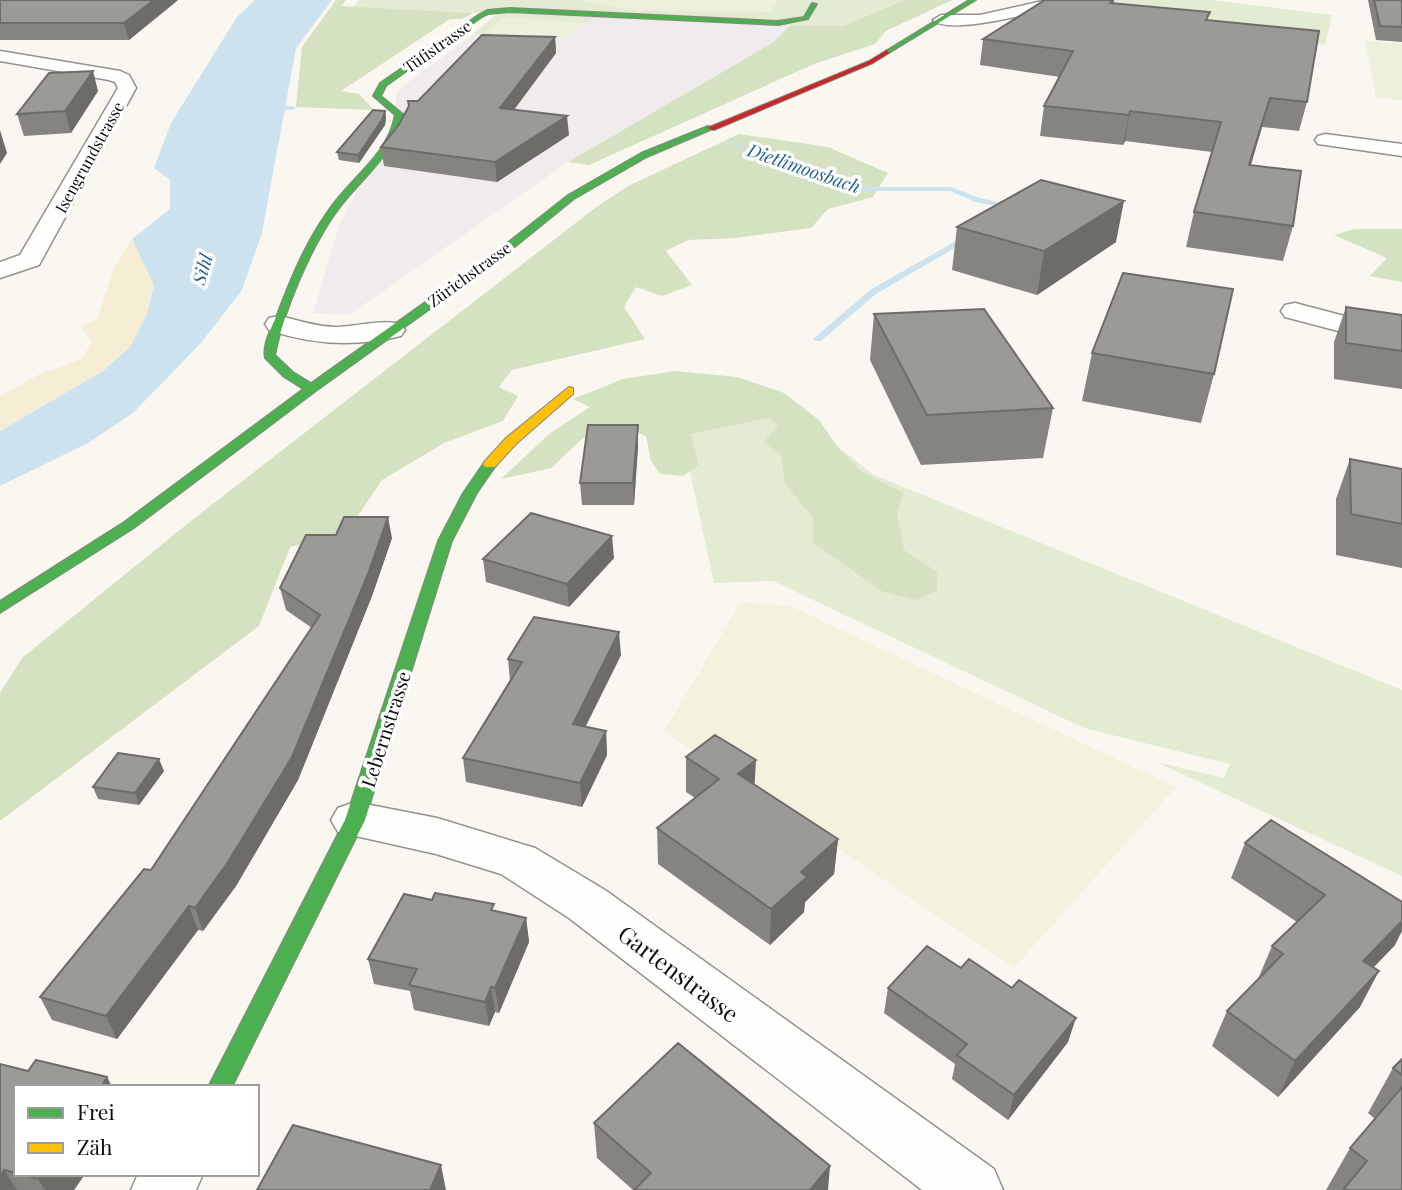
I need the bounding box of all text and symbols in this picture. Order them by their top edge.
street label: Tüfistrasse [399,15,475,77]
street label: Isengrundstrasse [50,98,128,216]
water label: Dietlimoosbach [744,137,863,198]
street label: Zürichstrasse [423,237,515,311]
water label: Sihl [186,250,218,288]
street label: Lebernstrasse [354,668,416,790]
street label: Gartenstrasse [612,917,746,1029]
legend [14,1085,259,1176]
text: Frei [77,1097,115,1125]
text: Zäh [77,1132,113,1160]

